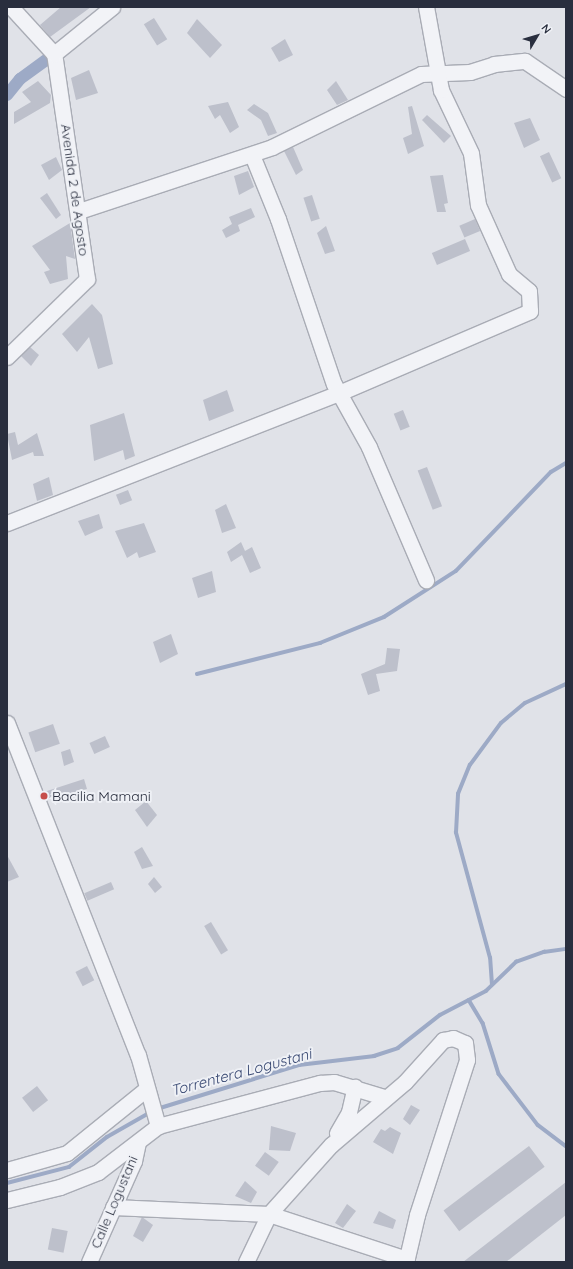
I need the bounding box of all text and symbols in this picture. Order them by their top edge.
north arrow [517,16,557,56]
text: N [538,21,554,36]
street label: Avenida 2 de Agosto [57,123,93,257]
place label: Bacilia Mamani [52,788,151,804]
marker: Bacilia Mamani [39,791,49,801]
water label: Torrentera Logustani [169,1045,313,1099]
street label: Calle Logustani [87,1153,141,1251]

